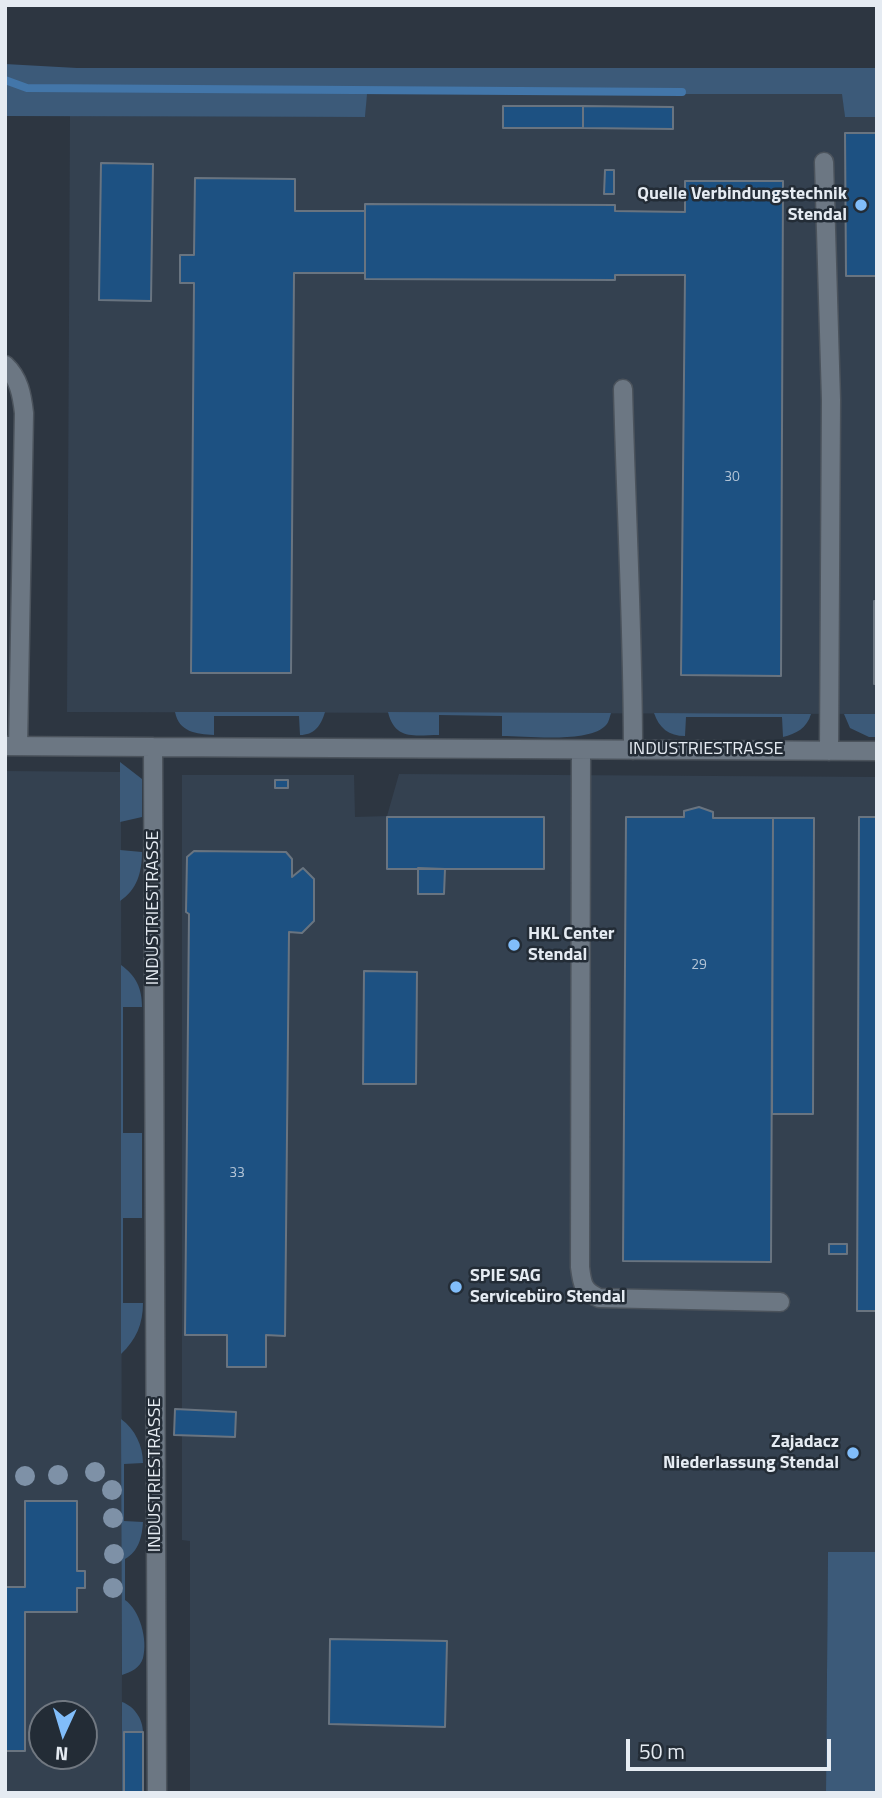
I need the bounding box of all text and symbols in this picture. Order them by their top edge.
place label: Quelle Verbindungstechnik Stendal [637,184,847,227]
marker: Quelle Verbindungstechnik Stendal [853,197,869,213]
house number: 30 [724,470,740,486]
street label: INDUSTRIESTRASSE [629,739,783,761]
street label: INDUSTRIESTRASSE [143,831,165,985]
place label: HKL Center Stendal [528,924,615,967]
marker: HKL Center Stendal [506,937,522,953]
house number: 29 [691,958,707,974]
house number: 33 [229,1166,245,1182]
place label: SPIE SAG Servicebüro Stendal [470,1266,626,1308]
marker: SPIE SAG Servicebüro Stendal [448,1279,464,1295]
street label: INDUSTRIESTRASSE [145,1398,167,1552]
place label: Zajadacz Niederlassung Stendal [663,1432,839,1474]
marker: Zajadacz Niederlassung Stendal [845,1445,861,1461]
north arrow [28,1700,98,1770]
scale bar [630,1724,835,1768]
text: 50 m [639,1735,685,1767]
text: N [54,1740,69,1769]

